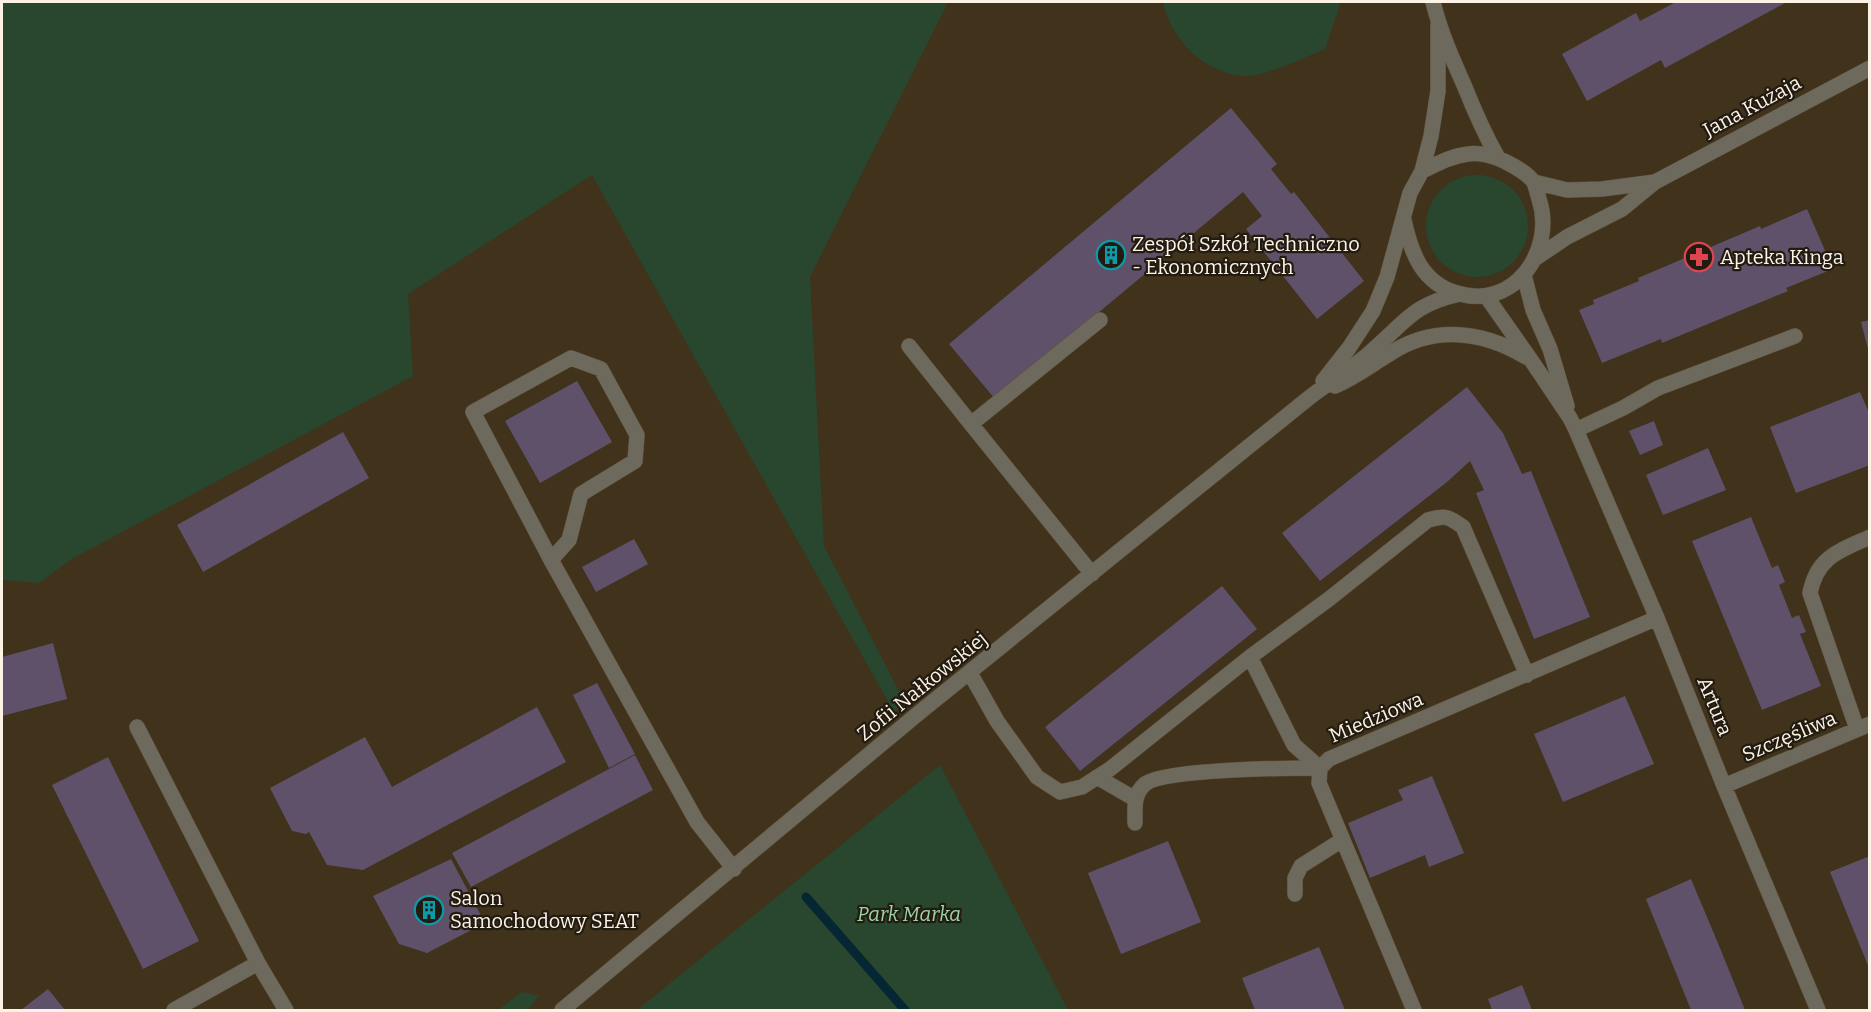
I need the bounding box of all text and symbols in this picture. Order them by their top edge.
street label: Jana Kużaja [1698,70,1806,143]
place label: Zespół Szkół Techniczno - Ekonomicznych [1132,232,1360,279]
building icon: Zespół Szkół Techniczno - Ekonomicznych [1095,239,1127,271]
pharmacy icon: Apteka Kinga [1683,241,1715,273]
place label: Apteka Kinga [1720,245,1844,269]
street label: Zofii Nałkowskiej [852,626,992,746]
street label: Artura [1692,673,1738,739]
street label: Miedziowa [1325,686,1427,748]
street label: Szczęśliwa [1738,705,1840,767]
place label: Salon Samochodowy SEAT [450,886,639,933]
building icon: Salon Samochodowy SEAT [413,894,445,926]
park label: Park Marka [857,902,961,926]

